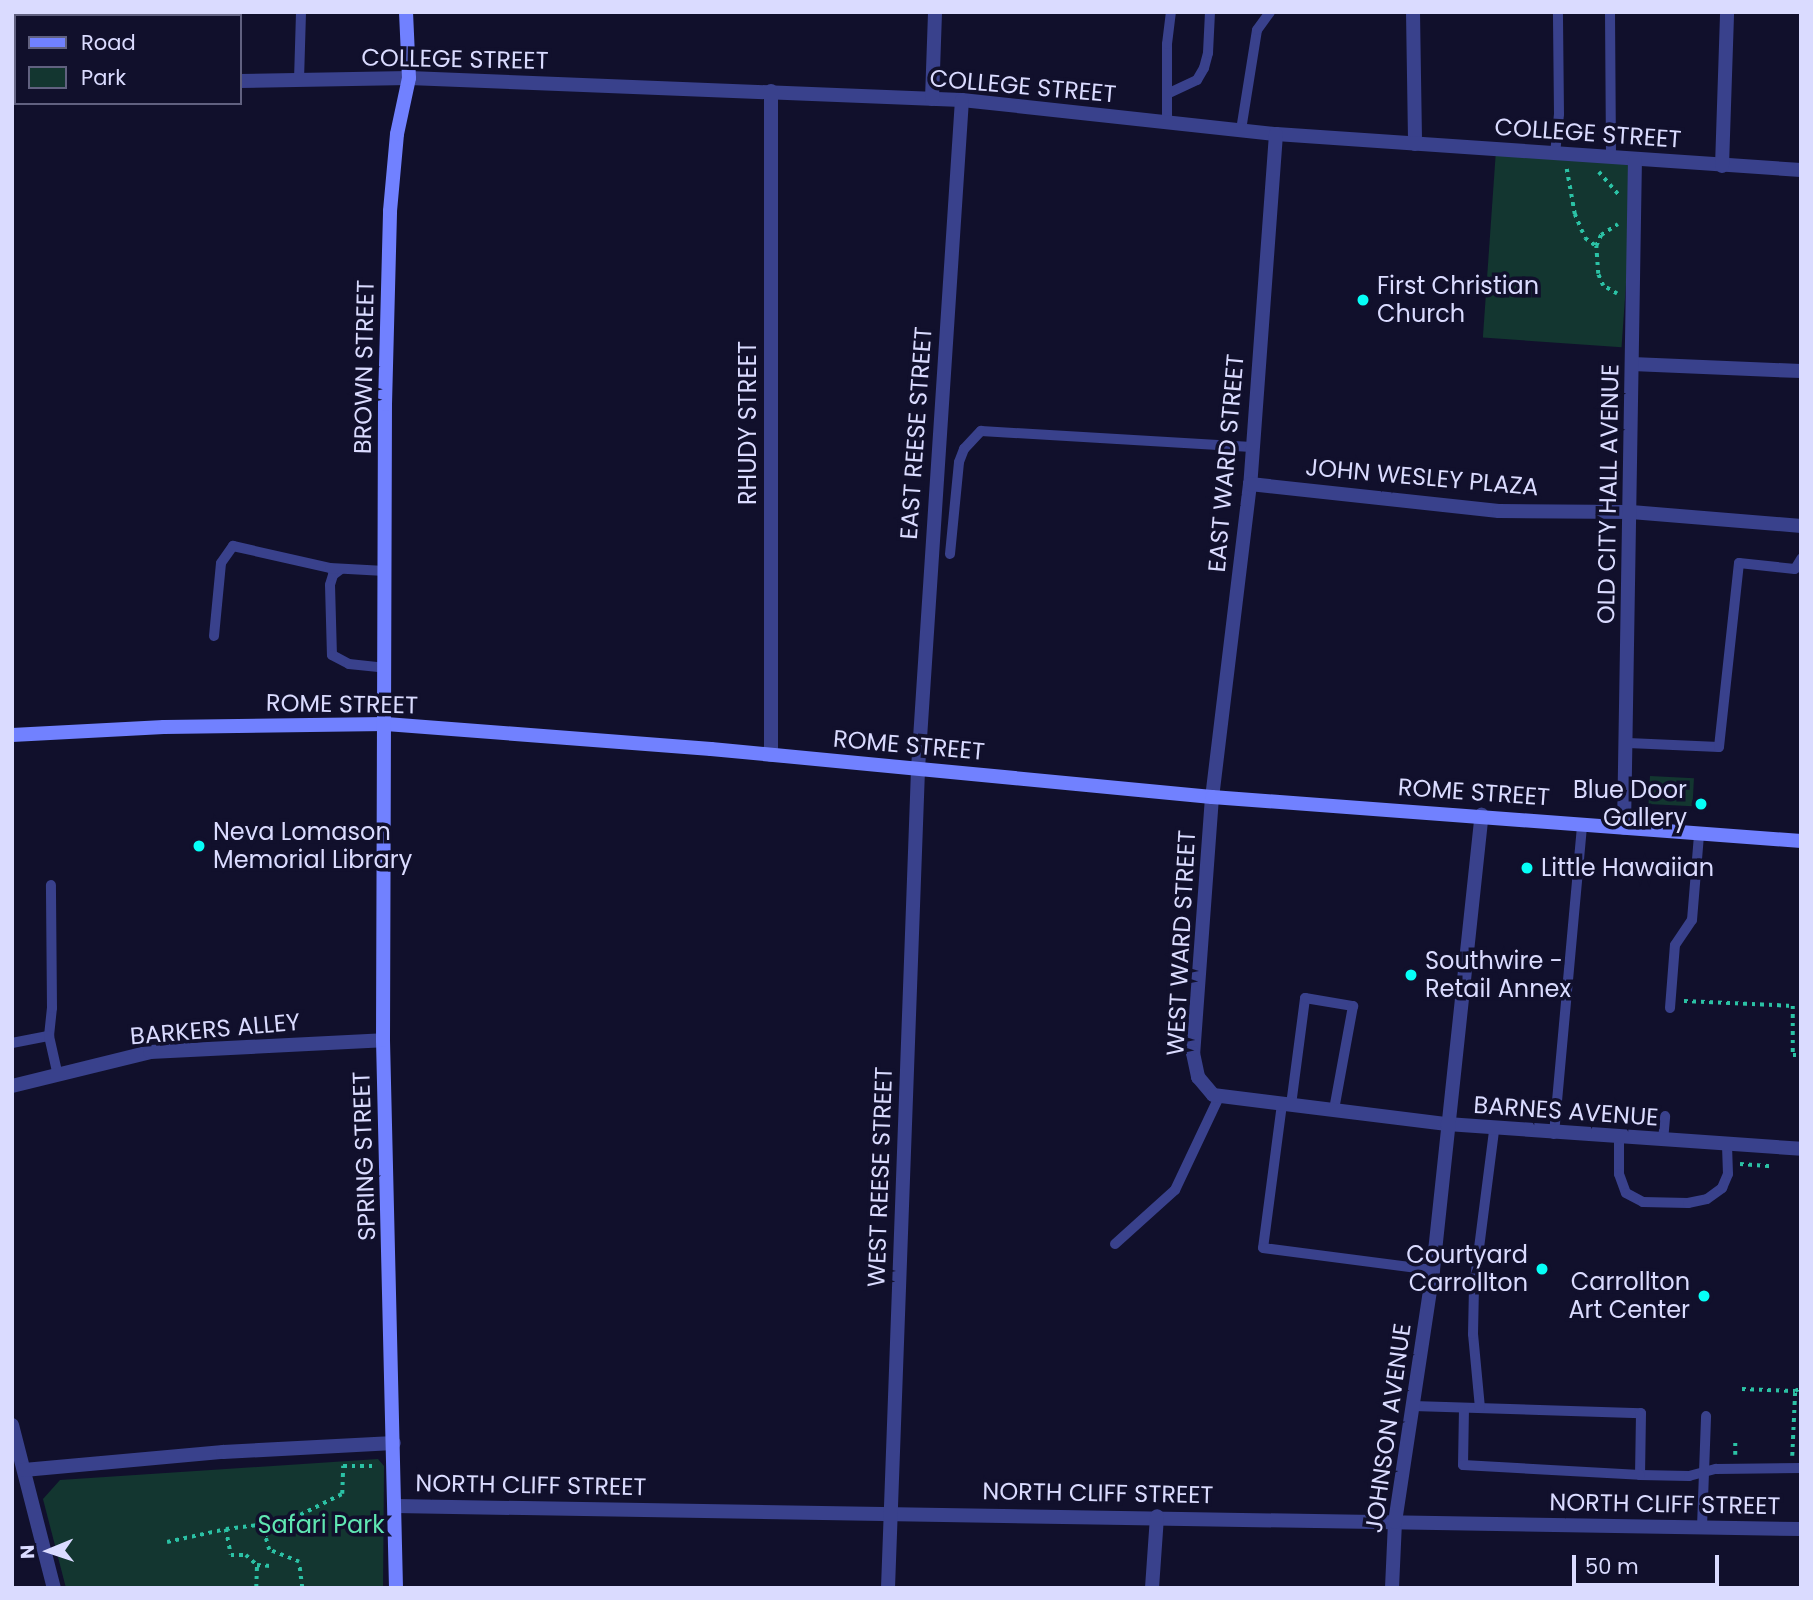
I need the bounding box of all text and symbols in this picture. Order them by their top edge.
legend [14,14,242,105]
text: Road [81,28,136,57]
street label: COLLEGE STREET [361,43,549,75]
text: Park [81,63,126,92]
street label: COLLEGE STREET [929,64,1117,108]
street label: COLLEGE STREET [1494,112,1682,154]
place label: First Christian Church [1377,272,1539,328]
street label: BROWN STREET [348,280,380,454]
marker: First Christian Church [1355,292,1371,308]
street label: EAST REESE STREET [894,326,938,540]
street label: RHUDY STREET [734,341,762,505]
street label: EAST WARD STREET [1202,353,1250,573]
street label: OLD CITY HALL AVENUE [1591,364,1625,624]
street label: JOHN WESLEY PLAZA [1304,452,1540,502]
street label: ROME STREET [266,688,418,720]
street label: ROME STREET [832,724,986,766]
street label: ROME STREET [1397,772,1551,812]
place label: Blue Door Gallery [1573,776,1687,832]
marker: Blue Door Gallery [1693,796,1709,812]
place label: Neva Lomason Memorial Library [213,818,412,874]
street label: WEST WARD STREET [1161,829,1201,1057]
marker: Neva Lomason Memorial Library [191,838,207,854]
place label: Little Hawaiian [1541,854,1714,882]
marker: Little Hawaiian [1519,860,1535,876]
place label: Southwire - Retail Annex [1425,947,1571,1003]
marker: Southwire - Retail Annex [1403,967,1419,983]
street label: BARKERS ALLEY [129,1007,301,1051]
street label: WEST REESE STREET [862,1066,898,1288]
street label: SPRING STREET [347,1071,381,1241]
street label: BARNES AVENUE [1473,1090,1659,1132]
place label: Courtyard Carrollton [1406,1241,1528,1297]
marker: Courtyard Carrollton [1534,1261,1550,1277]
place label: Carrollton Art Center [1568,1268,1690,1324]
marker: Carrollton Art Center [1696,1288,1712,1304]
street label: JOHNSON AVENUE [1359,1321,1417,1535]
street label: NORTH CLIFF STREET [415,1469,647,1501]
street label: NORTH CLIFF STREET [982,1477,1214,1509]
street label: NORTH CLIFF STREET [1549,1488,1781,1520]
park label: Safari Park [257,1511,385,1539]
north arrow [14,1516,84,1586]
scale bar [1575,1540,1722,1584]
text: N [14,1544,41,1559]
text: 50 m [1585,1552,1639,1581]

